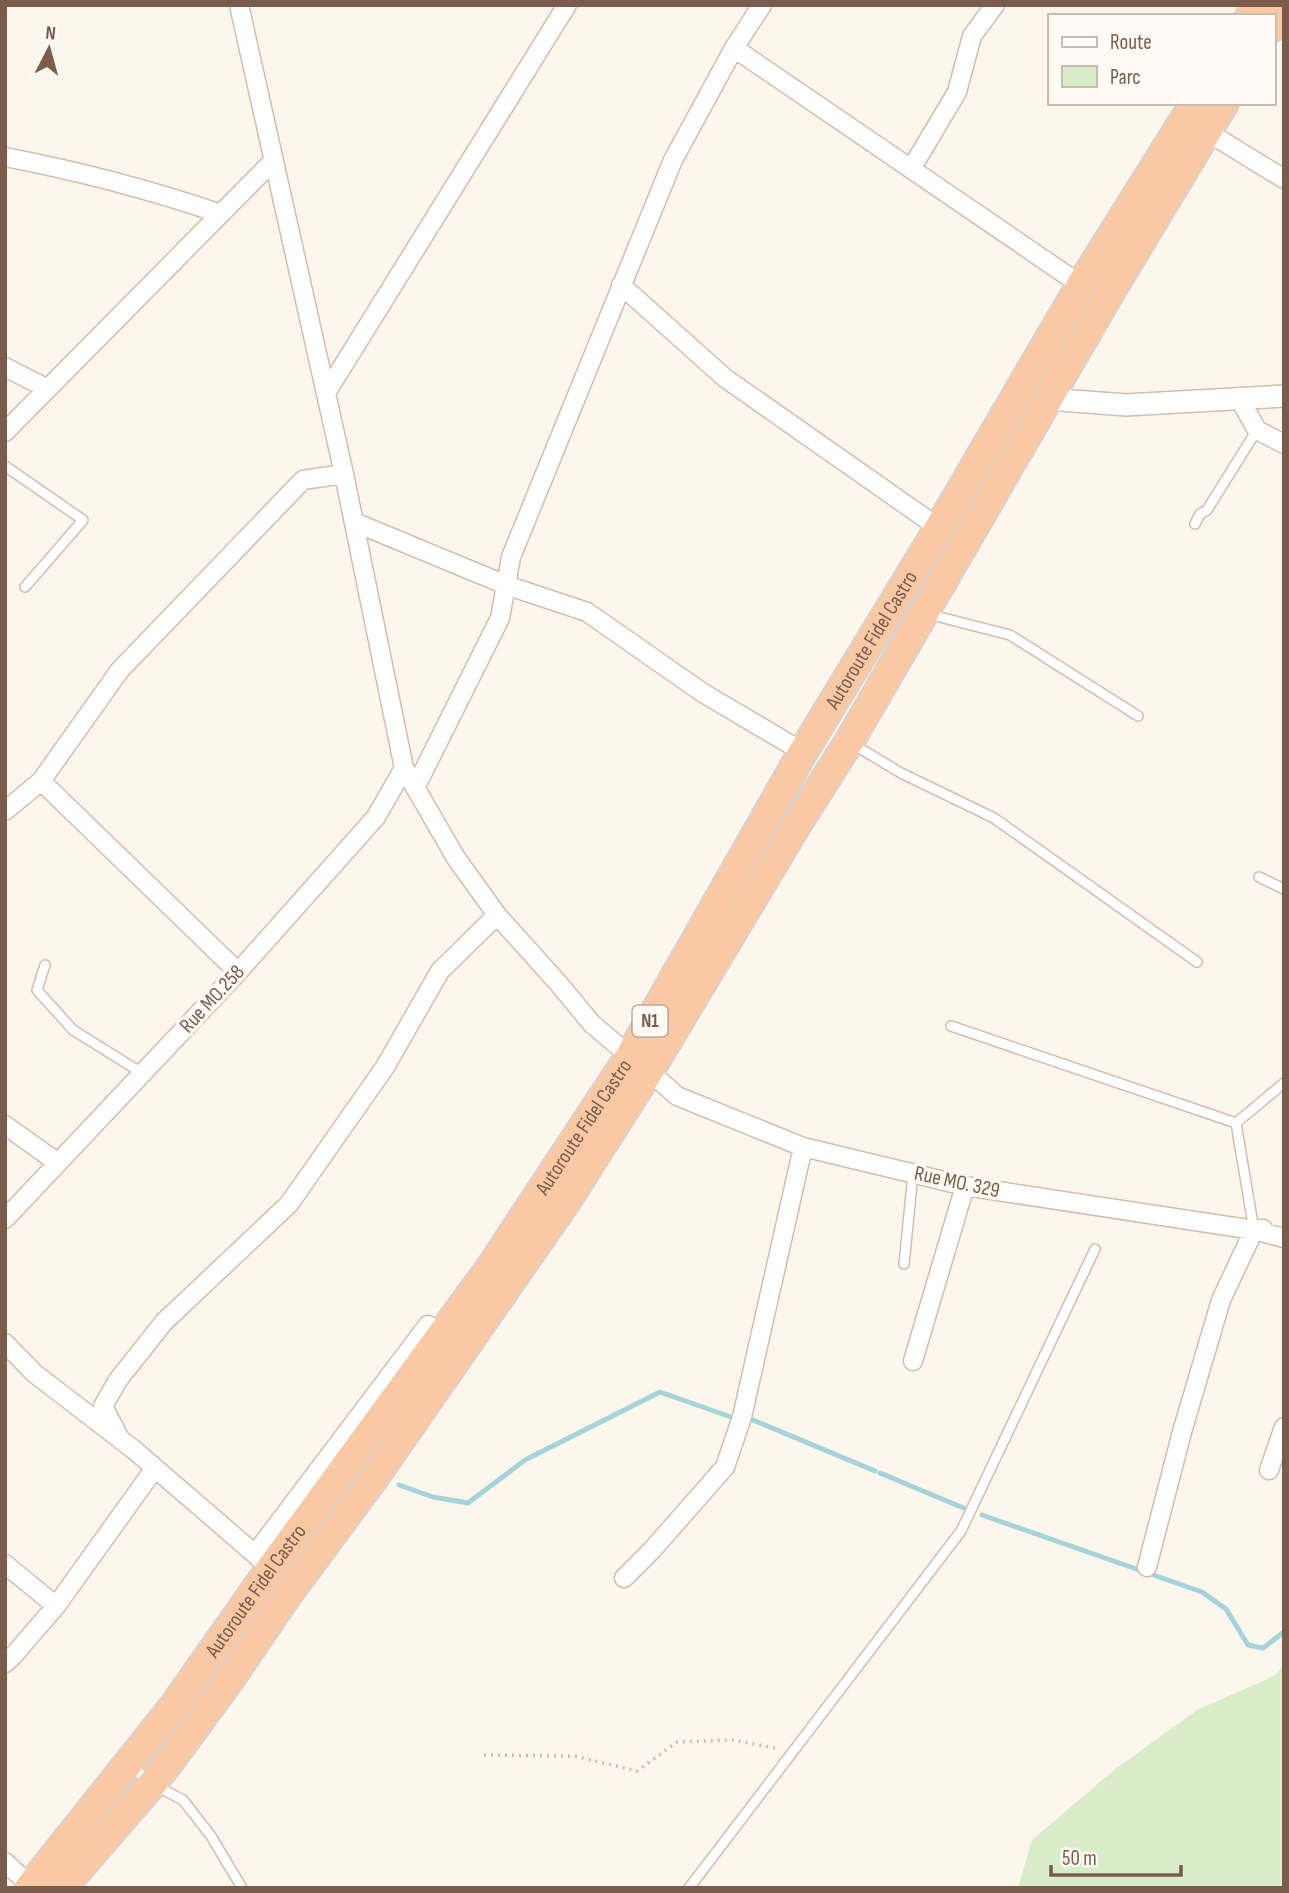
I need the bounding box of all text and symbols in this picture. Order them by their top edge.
north arrow [14,14,84,84]
legend [1048,14,1275,105]
text: N [44,22,57,46]
text: Route [1110,30,1152,55]
text: Parc [1110,65,1141,90]
street label: Autoroute Fidel Castro [819,566,923,714]
street label: Rue MO.258 [174,960,250,1038]
road number: N1 [632,1006,668,1036]
street label: Autoroute Fidel Castro [529,1054,637,1200]
street label: Rue MO. 329 [912,1161,1002,1203]
street label: Autoroute Fidel Castro [199,1519,311,1663]
scale bar [1051,1834,1180,1878]
text: 50 m [1062,1846,1097,1871]

